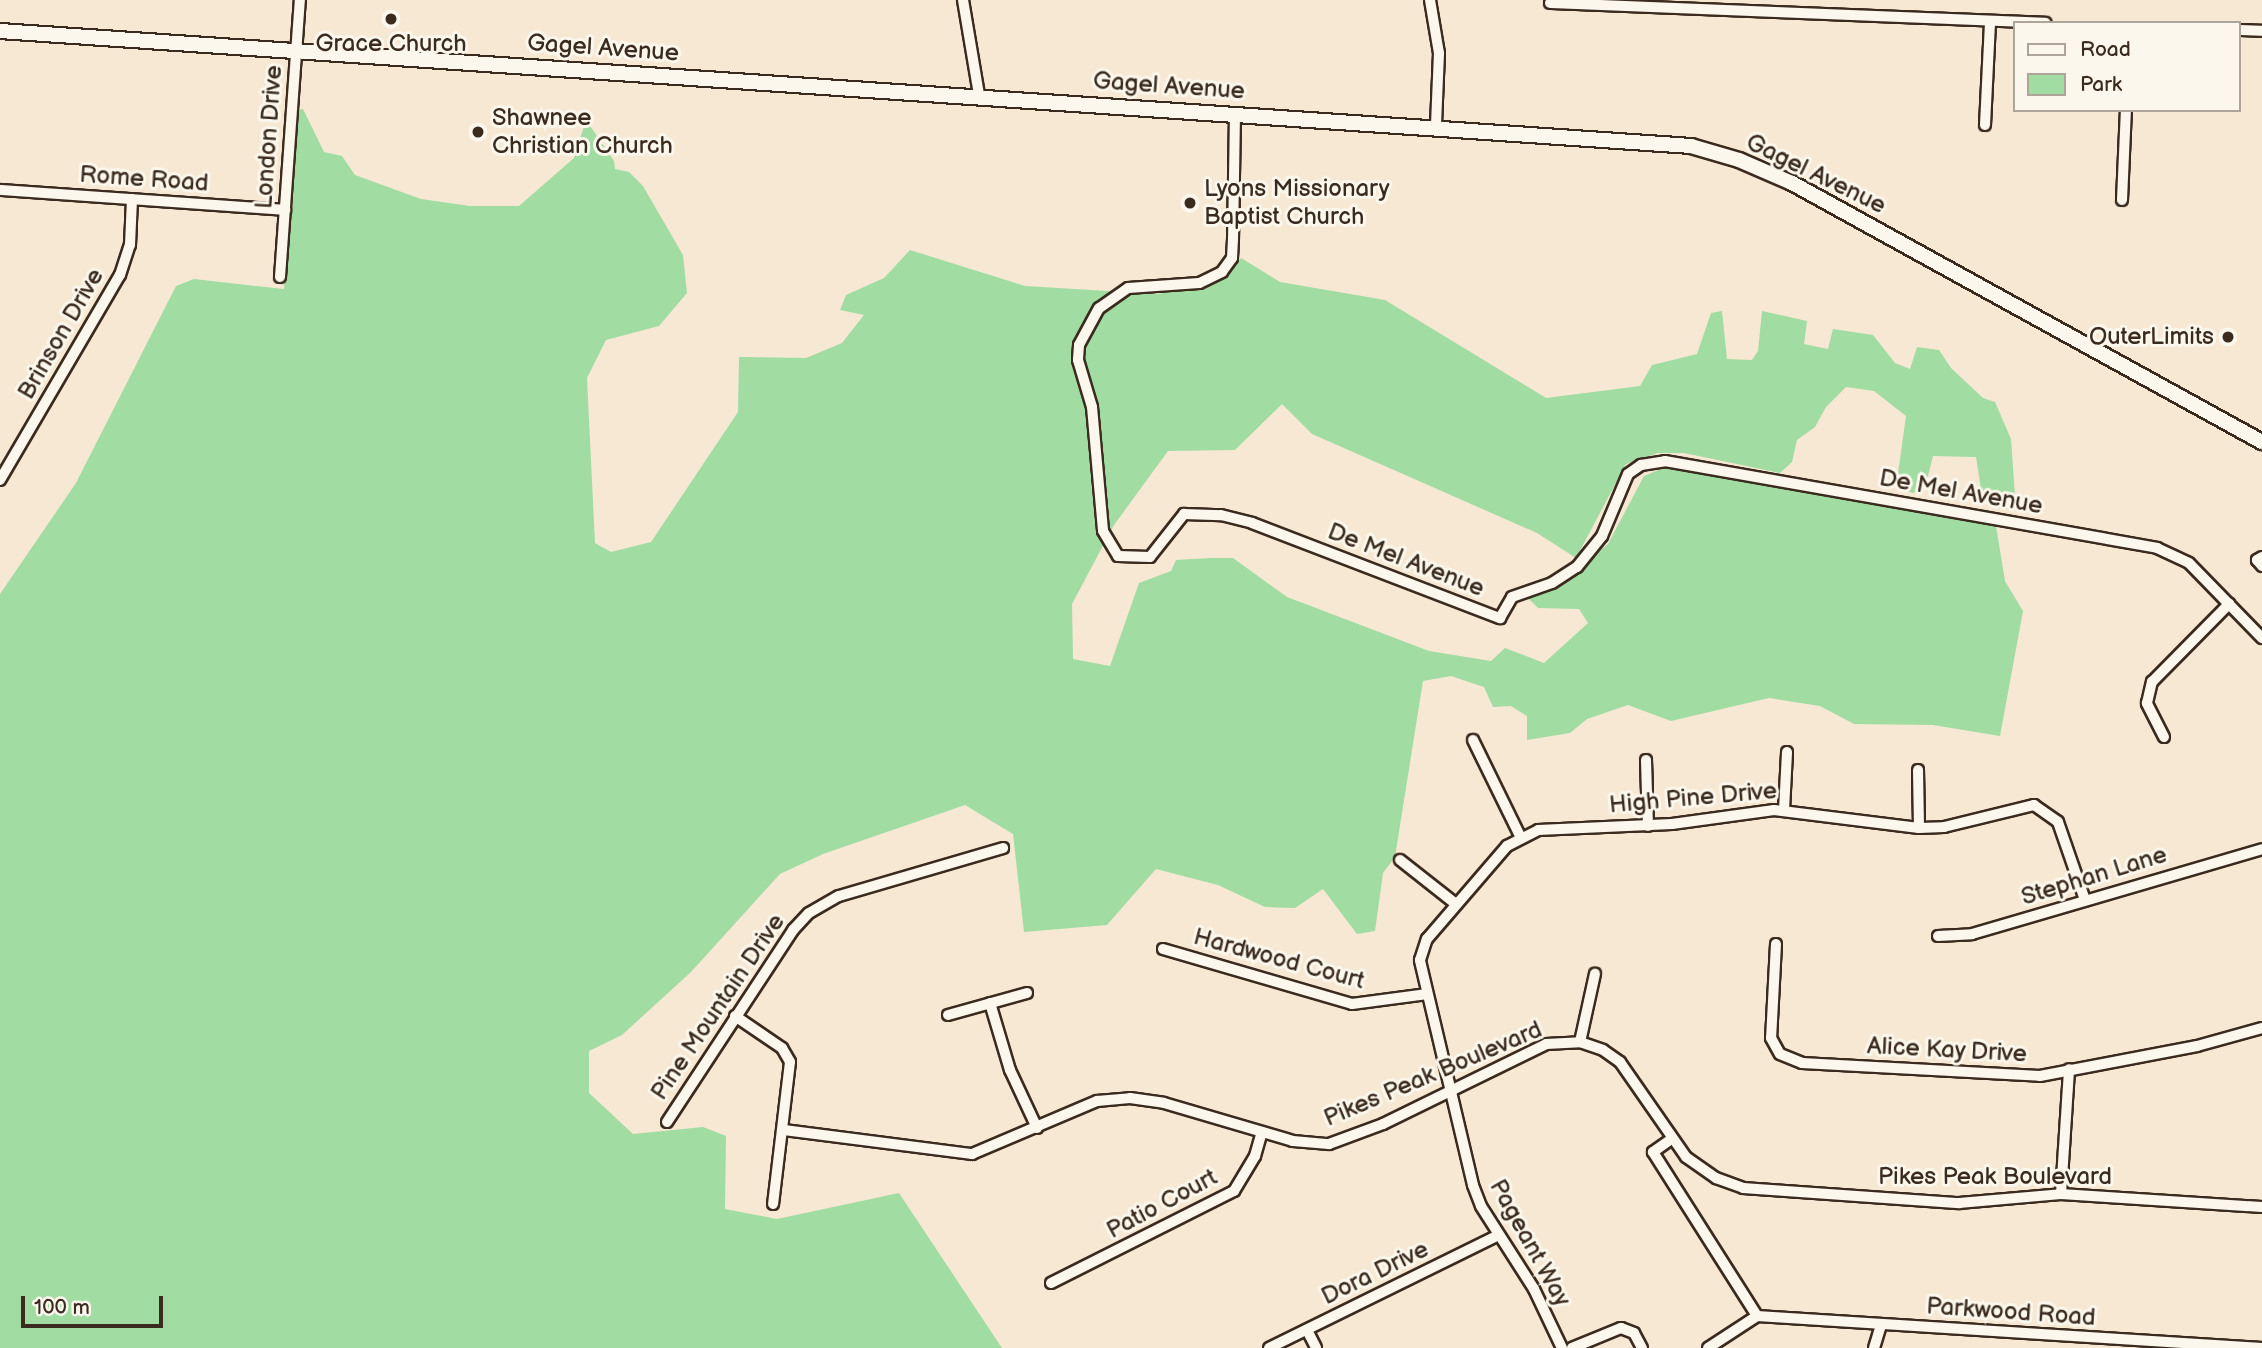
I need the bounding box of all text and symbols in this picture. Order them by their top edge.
marker: Grace Church [383,11,399,27]
legend [2014,21,2241,112]
street label: Gagel Avenue [526,28,680,68]
place label: Grace Church [315,30,467,58]
text: Road [2080,37,2131,62]
street label: London Drive [250,64,288,210]
street label: Gagel Avenue [1092,66,1246,106]
text: Park [2080,72,2122,97]
place label: Shawnee Christian Church [492,104,673,160]
marker: Shawnee Christian Church [470,124,486,140]
street label: Gagel Avenue [1741,128,1891,220]
street label: Rome Road [79,160,209,198]
place label: Lyons Missionary Baptist Church [1204,175,1390,231]
marker: Lyons Missionary Baptist Church [1182,195,1198,211]
street label: Brinson Drive [12,263,110,405]
place label: OuterLimits [2089,323,2214,351]
marker: OuterLimits [2220,329,2236,345]
street label: De Mel Avenue [1877,463,2045,521]
street label: De Mel Avenue [1324,517,1488,603]
street label: High Pine Drive [1608,776,1778,820]
street label: Stephan Lane [2018,840,2170,912]
street label: Pine Mountain Drive [645,908,791,1106]
street label: Hardwood Court [1190,922,1368,996]
street label: Pikes Peak Boulevard [1320,1015,1546,1133]
street label: Alice Kay Drive [1866,1031,2028,1069]
street label: Patio Court [1102,1163,1222,1245]
street label: Pikes Peak Boulevard [1878,1163,2112,1191]
street label: Pageant Way [1483,1174,1577,1312]
street label: Dora Drive [1317,1235,1433,1311]
scale bar [24,1282,166,1326]
street label: Parkwood Road [1925,1292,2097,1332]
text: 100 m [34,1295,90,1320]

